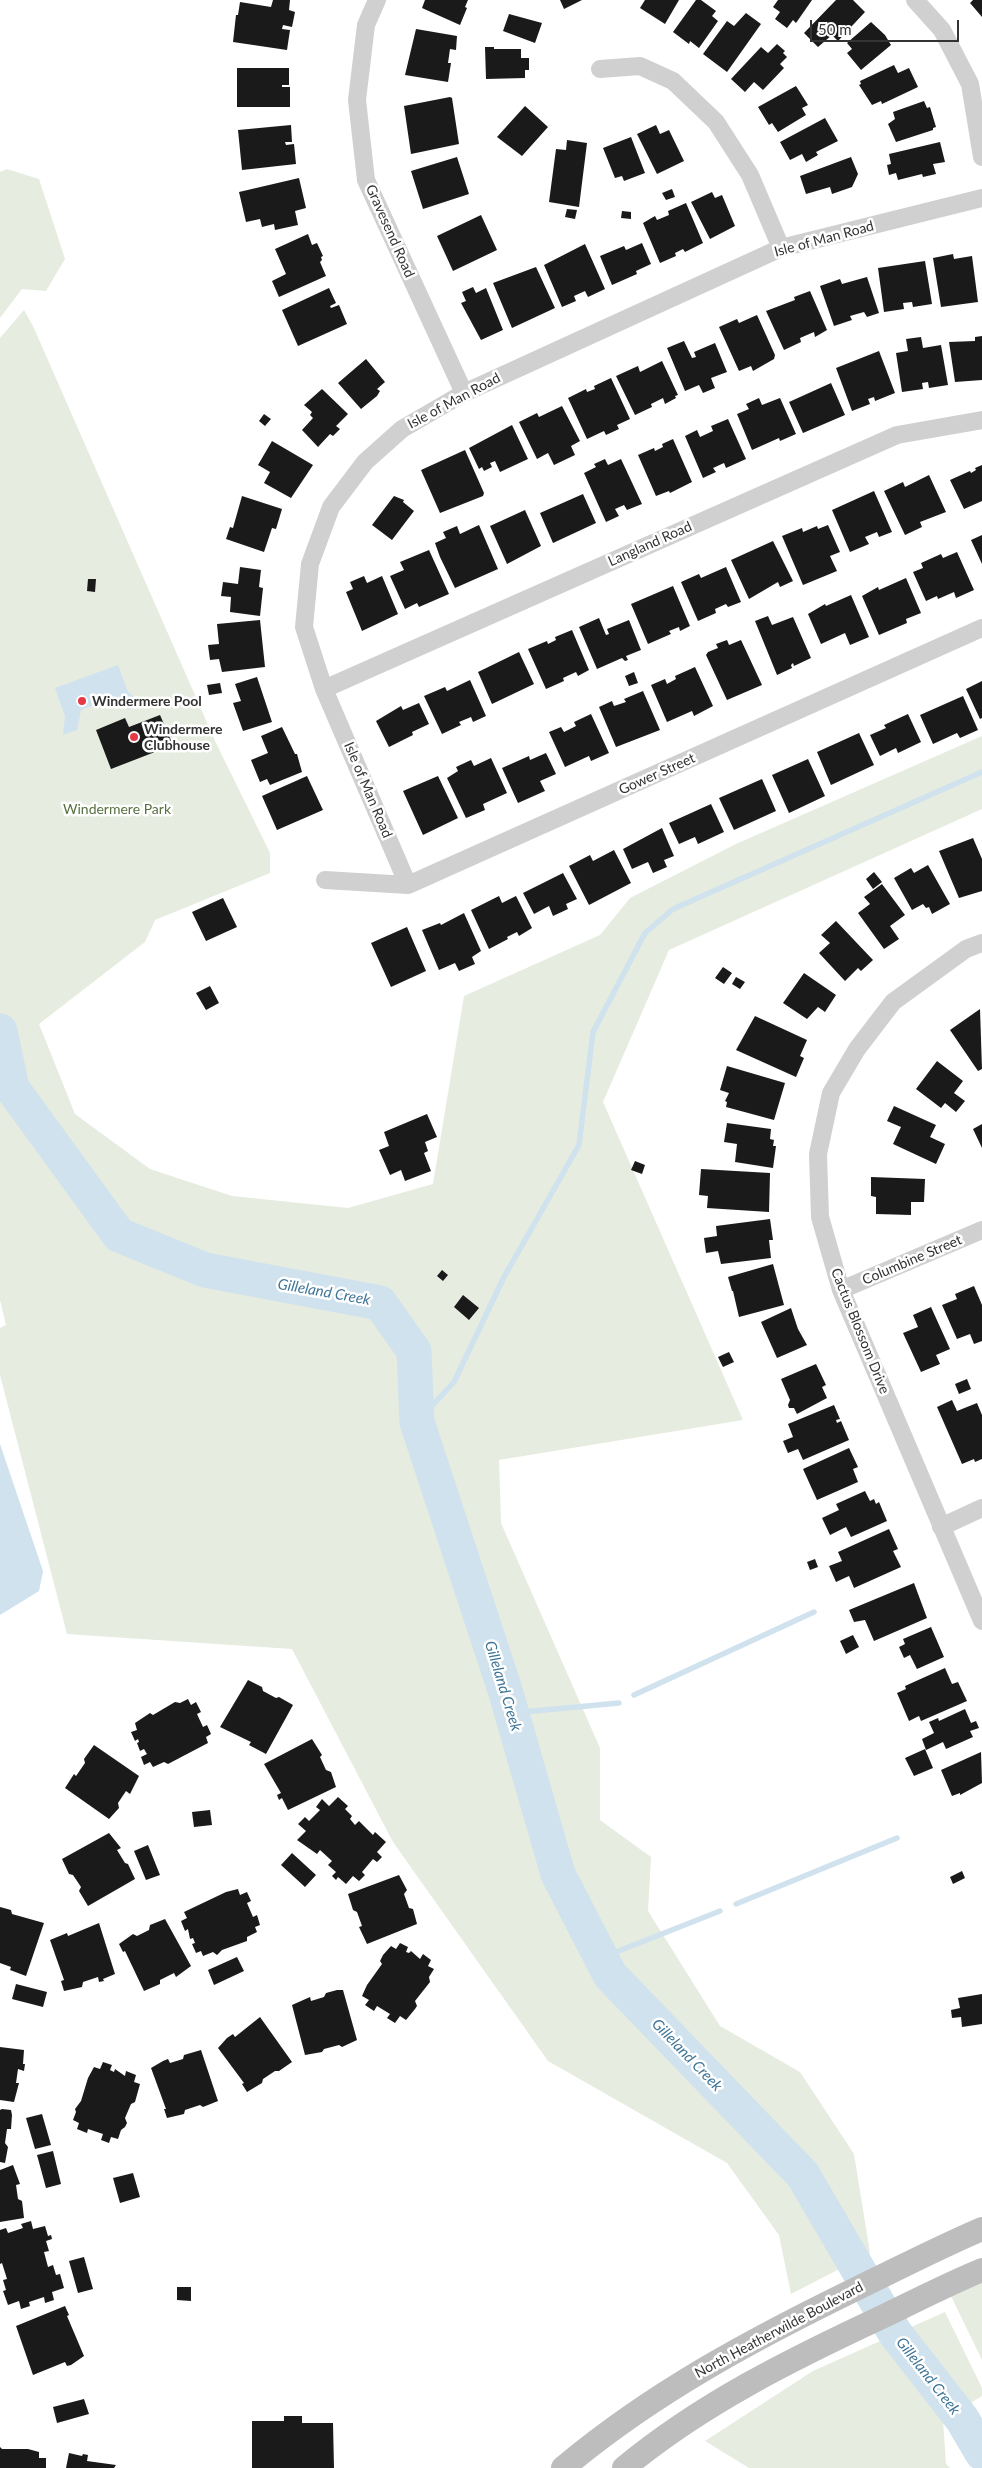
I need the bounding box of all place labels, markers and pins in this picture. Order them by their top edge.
place label: Windermere Pool [92,693,202,709]
marker: Windermere Pool [76,695,88,707]
place label: Windermere Clubhouse [144,721,222,754]
marker: Windermere Clubhouse [128,731,140,743]

